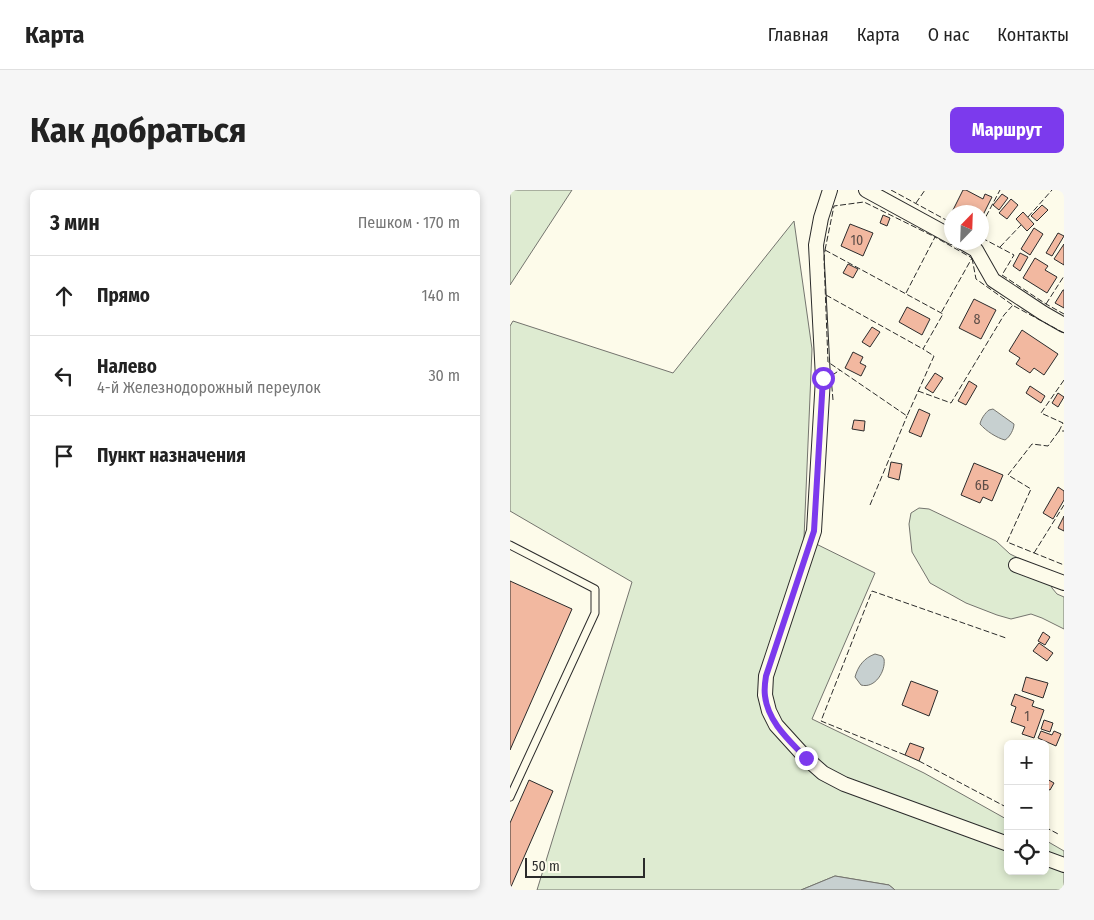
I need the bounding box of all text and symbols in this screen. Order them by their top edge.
text: Карта [25,21,84,49]
text: Главная [768,24,829,46]
text: Карта [857,24,900,46]
text: О нас [928,24,969,46]
text: Контакты [997,24,1069,46]
button: Маршрут [950,107,1064,153]
text: Как добраться [30,109,247,151]
north arrow [944,205,989,250]
text: 3 мин [50,210,100,236]
text: Пешком · 170 m [358,213,460,232]
house number: 10 [851,232,863,249]
icon: ahead [50,282,78,310]
text: Прямо [97,284,150,307]
text: 140 m [422,286,460,305]
house number: 8 [974,311,981,328]
text: Налево [97,355,157,378]
icon: left [50,362,78,390]
text: 30 m [428,366,460,385]
route start [812,367,835,390]
text: 4-й Железнодорожный переулок [97,378,321,397]
icon: arrive [50,442,78,470]
text: Пункт назначения [97,444,246,467]
house number: 6Б [975,477,989,494]
house number: 1 [1024,708,1030,725]
map controls [1004,740,1049,875]
button: + [1004,740,1049,785]
route end [795,747,818,770]
button: − [1004,785,1049,830]
button: locate [1004,830,1049,875]
scale bar [525,855,645,878]
text: 50 m [532,858,560,875]

